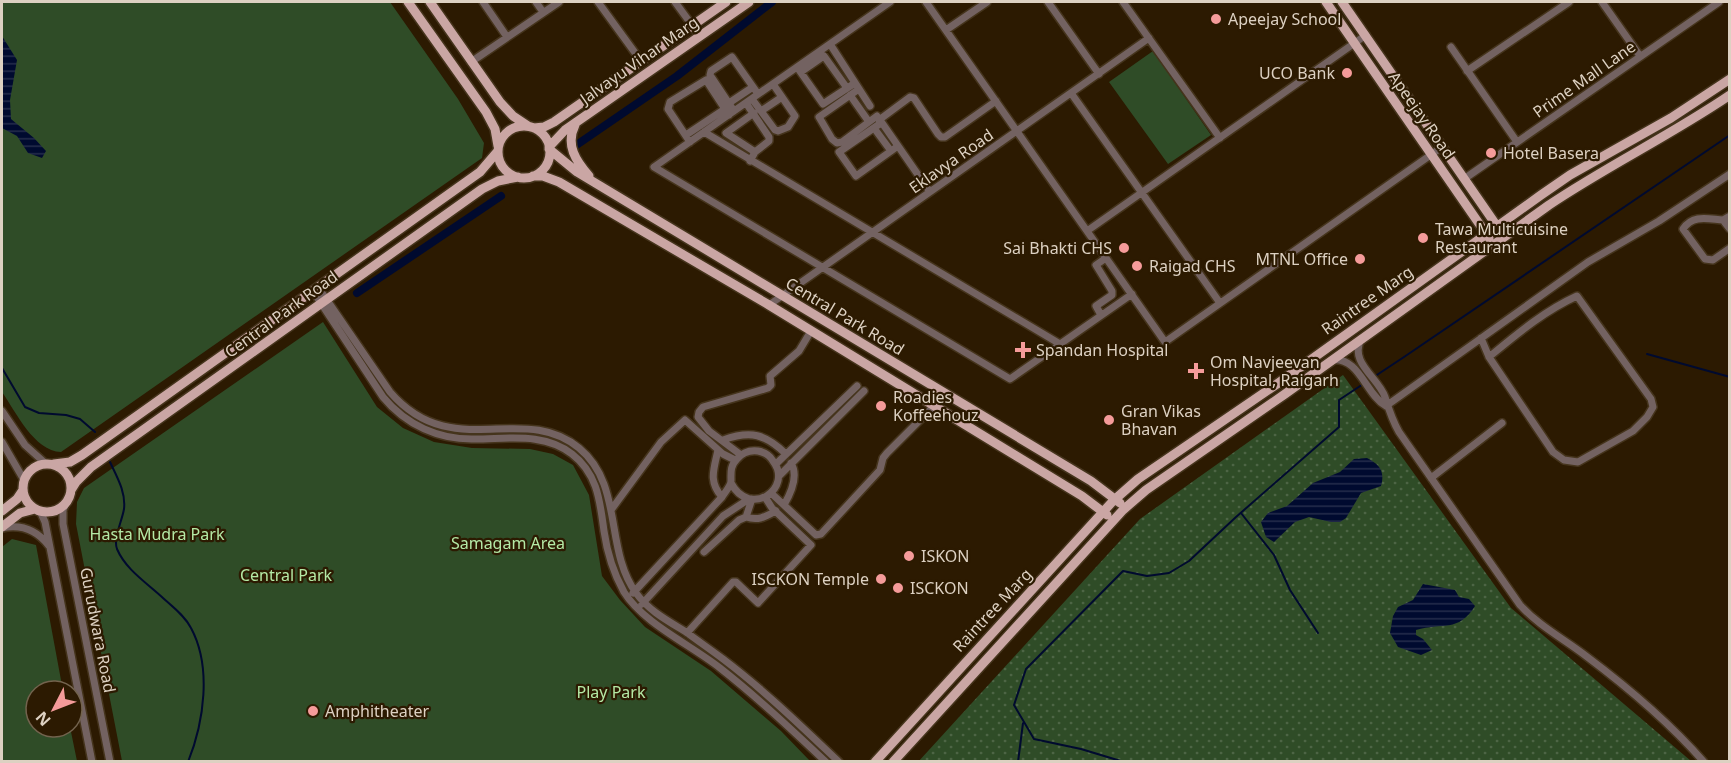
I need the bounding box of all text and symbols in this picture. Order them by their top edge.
place label: Apeejay School [1228,8,1341,30]
street label: Jalvayu Vihar Marg [574,11,703,110]
marker: Apeejay School [1209,12,1223,26]
street label: Prime Mall Lane [1528,35,1640,123]
place label: UCO Bank [1259,62,1335,84]
marker: UCO Bank [1340,66,1354,80]
street label: Apeejay Road [1384,67,1460,163]
street label: Eklavya Road [904,124,998,198]
place label: Hotel Basera [1503,142,1599,164]
marker: Hotel Basera [1484,146,1498,160]
place label: Tawa Multicuisine Restaurant [1435,218,1568,258]
marker: Tawa Multicuisine Restaurant [1416,231,1430,245]
place label: Sai Bhakti CHS [1003,237,1112,259]
marker: Sai Bhakti CHS [1117,241,1131,255]
place label: MTNL Office [1256,248,1348,270]
marker: MTNL Office [1353,252,1367,266]
place label: Raigad CHS [1149,255,1236,277]
marker: Raigad CHS [1130,259,1144,273]
street label: Raintree Marg [1317,260,1417,340]
street label: Central Park Road [220,265,342,363]
street label: Central Park Road [782,272,908,360]
place label: Spandan Hospital [1036,339,1168,361]
marker: Spandan Hospital [1014,341,1032,359]
place label: Om Navjeevan Hospital, Raigarh [1210,351,1339,391]
marker: Om Navjeevan Hospital, Raigarh [1187,362,1205,380]
place label: Roadies Koffeehouz [893,386,979,426]
marker: Roadies Koffeehouz [874,399,888,413]
place label: Gran Vikas Bhavan [1121,400,1201,440]
marker: Gran Vikas Bhavan [1102,413,1116,427]
park label: Hasta Mudra Park [90,523,225,545]
park label: Samagam Area [451,532,565,554]
place label: ISKON [921,545,969,567]
marker: ISKON [902,549,916,563]
street label: Raintree Marg [947,563,1037,657]
park label: Central Park [240,564,333,586]
street label: Gurudwara Road [75,565,121,695]
place label: ISCKON Temple [752,568,869,590]
marker: ISCKON Temple [874,572,888,586]
place label: ISCKON [910,577,969,599]
marker: ISCKON [891,581,905,595]
north arrow [24,679,84,739]
park label: Play Park [577,681,646,703]
place label: Amphitheater [325,700,430,722]
marker: Amphitheater [306,704,320,718]
text: N [30,707,55,731]

